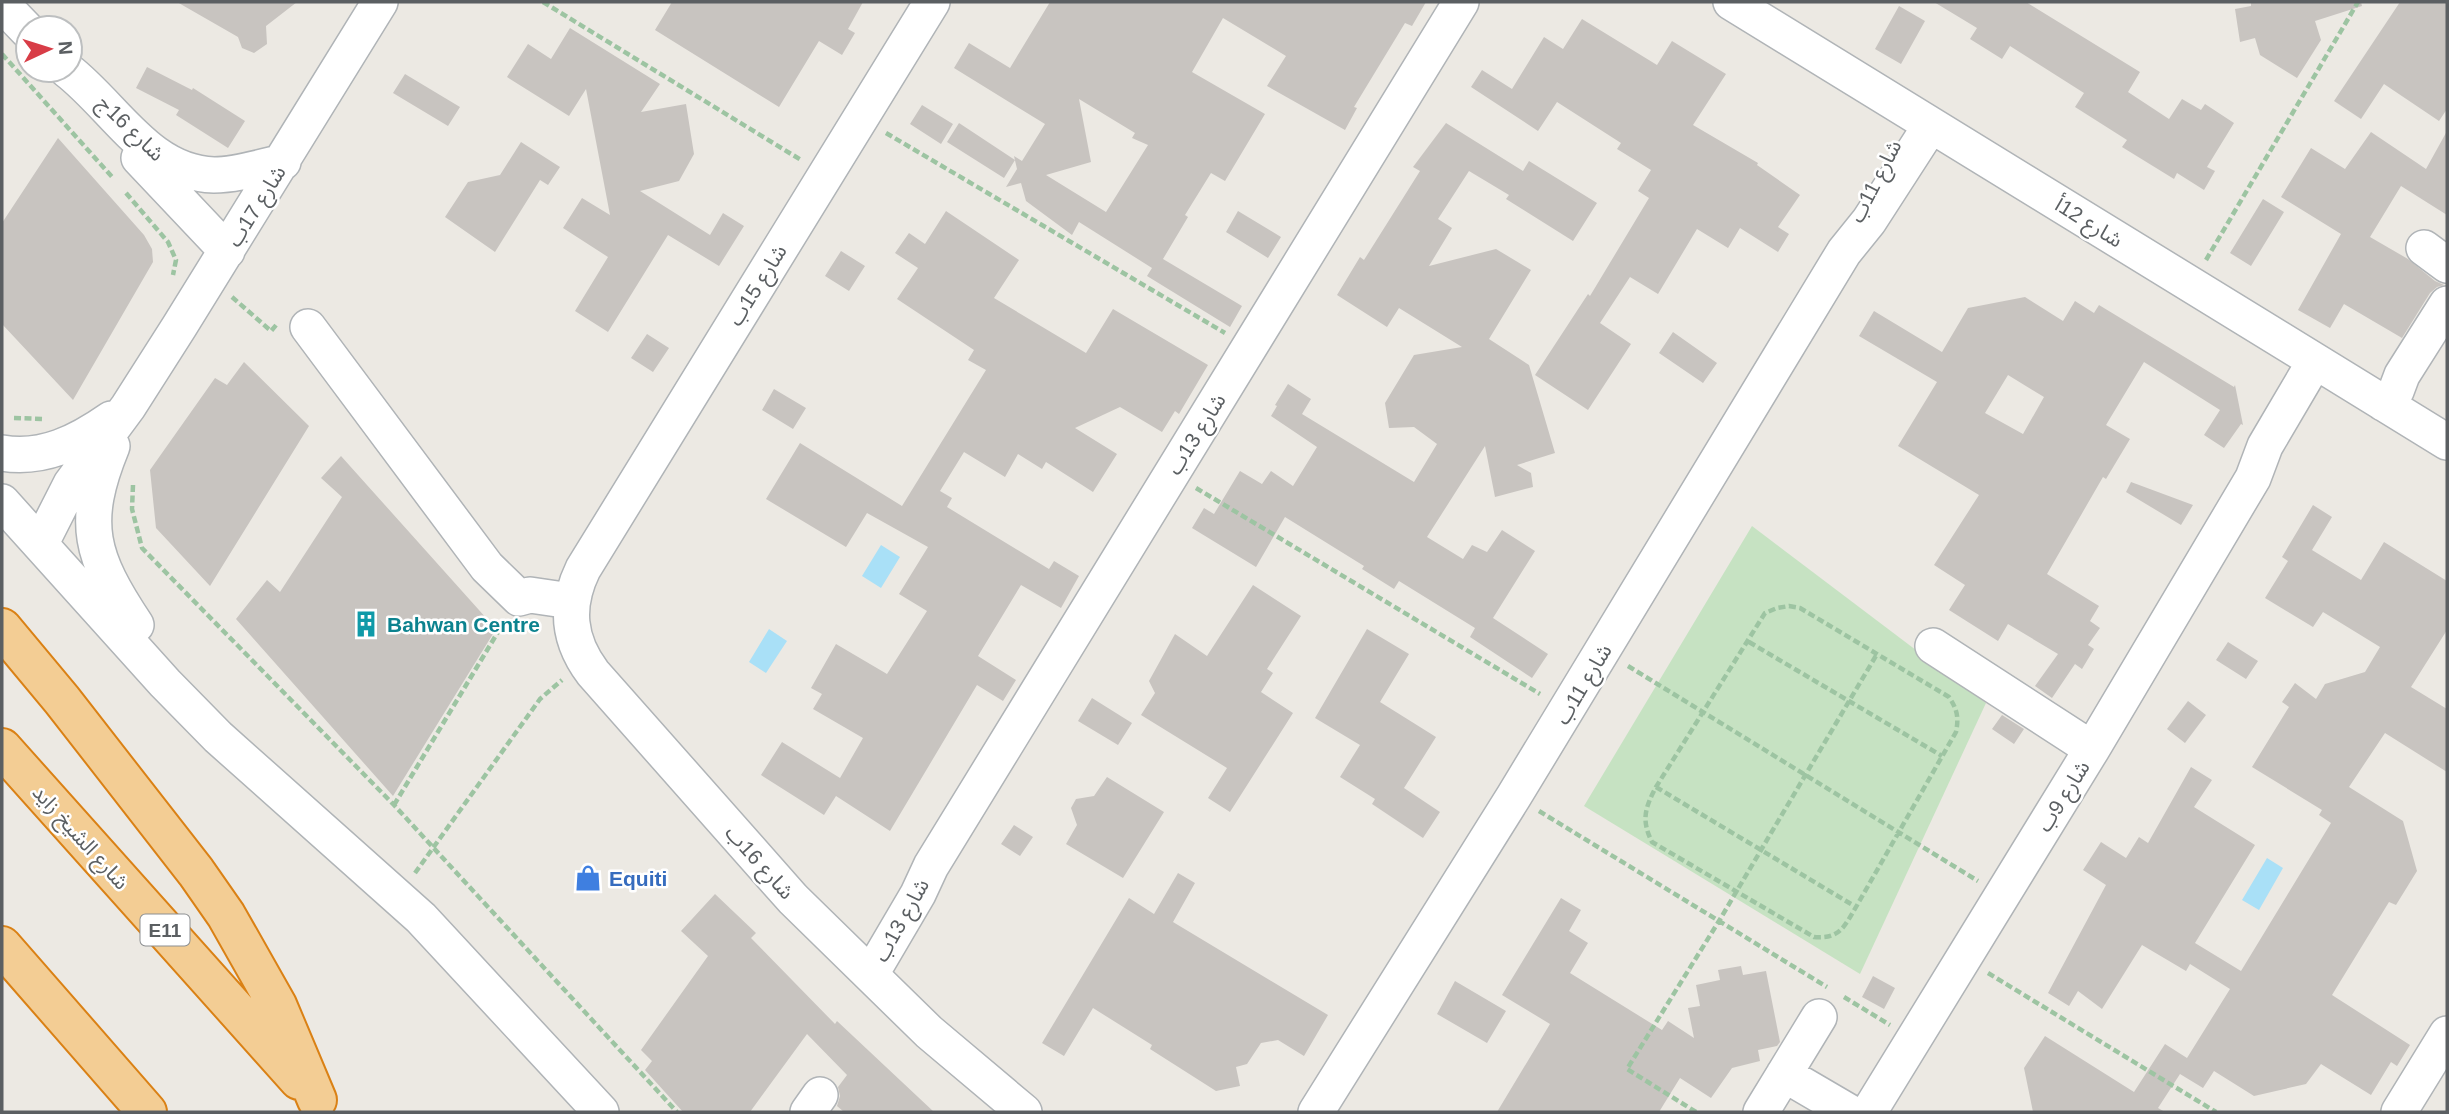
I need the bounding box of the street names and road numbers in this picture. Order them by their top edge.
street label: شارع 16ج [90,91,169,168]
street label: شارع 11ب [1844,136,1909,228]
street label: شارع 17ب [222,161,293,253]
street label: شارع 12أ [2049,192,2127,255]
street label: شارع 15ب [723,240,794,332]
street label: شارع 13ب [1162,389,1233,481]
street label: شارع 11ب [1550,640,1619,730]
street label: شارع 9ب [2032,756,2097,838]
street label: شارع الشيخ زايد [25,780,134,896]
street label: شارع 16ب [718,820,799,906]
street label: شارع 13ب [869,875,937,967]
road number: E11 [140,914,190,946]

